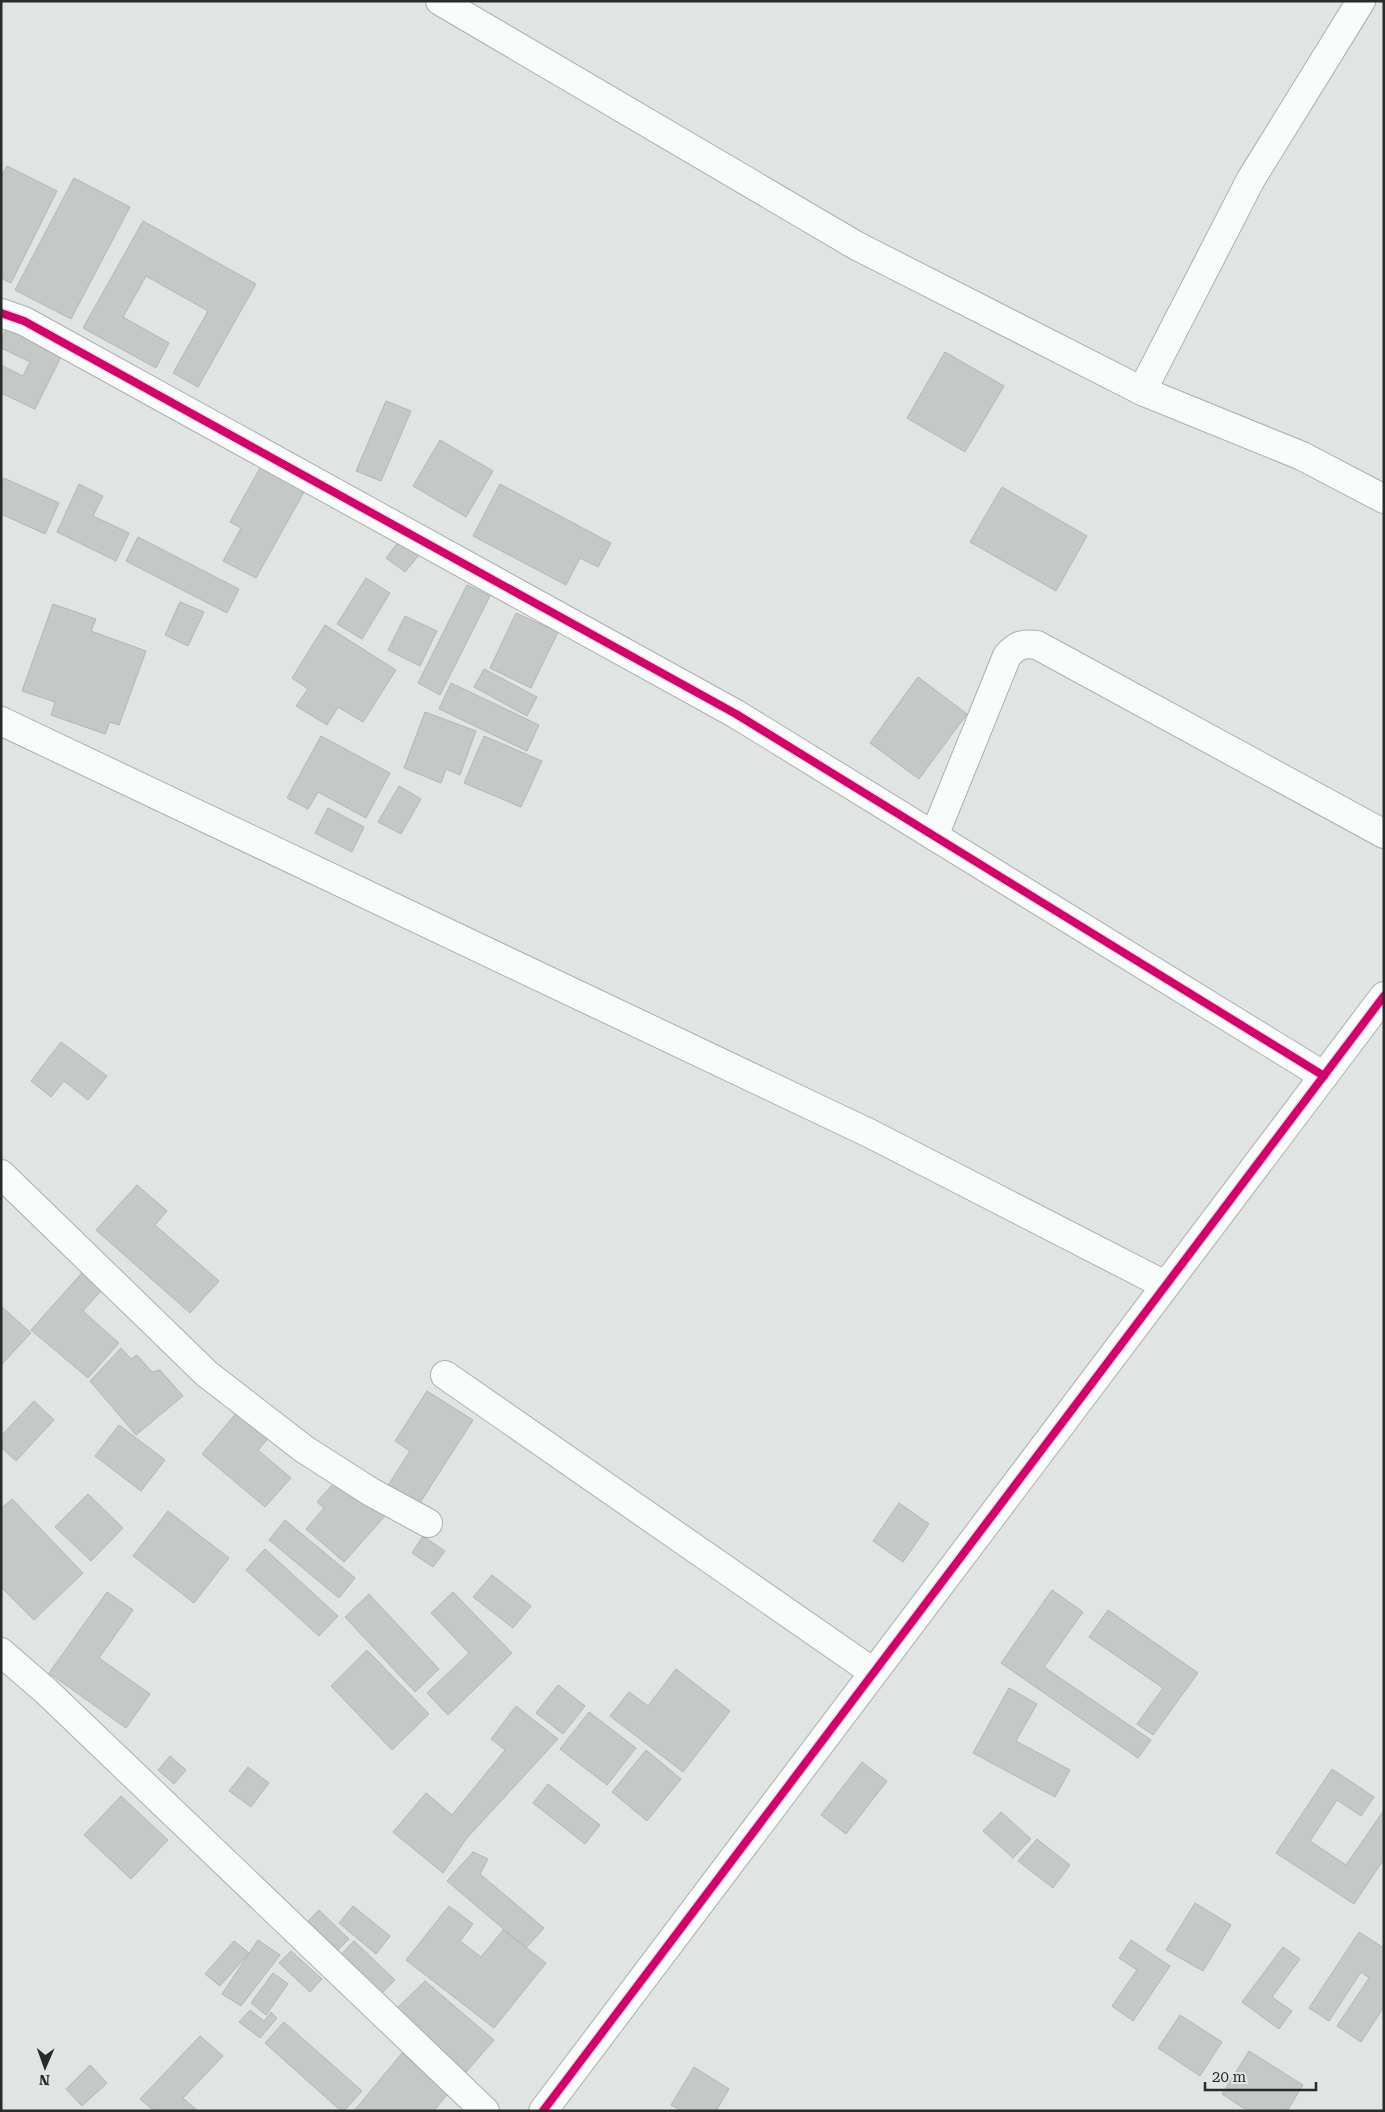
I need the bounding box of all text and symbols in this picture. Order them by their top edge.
north arrow [20,2042,70,2092]
scale bar [1205,2060,1316,2092]
text: 20 m [1212,2068,1247,2086]
text: N [39,2072,50,2088]

